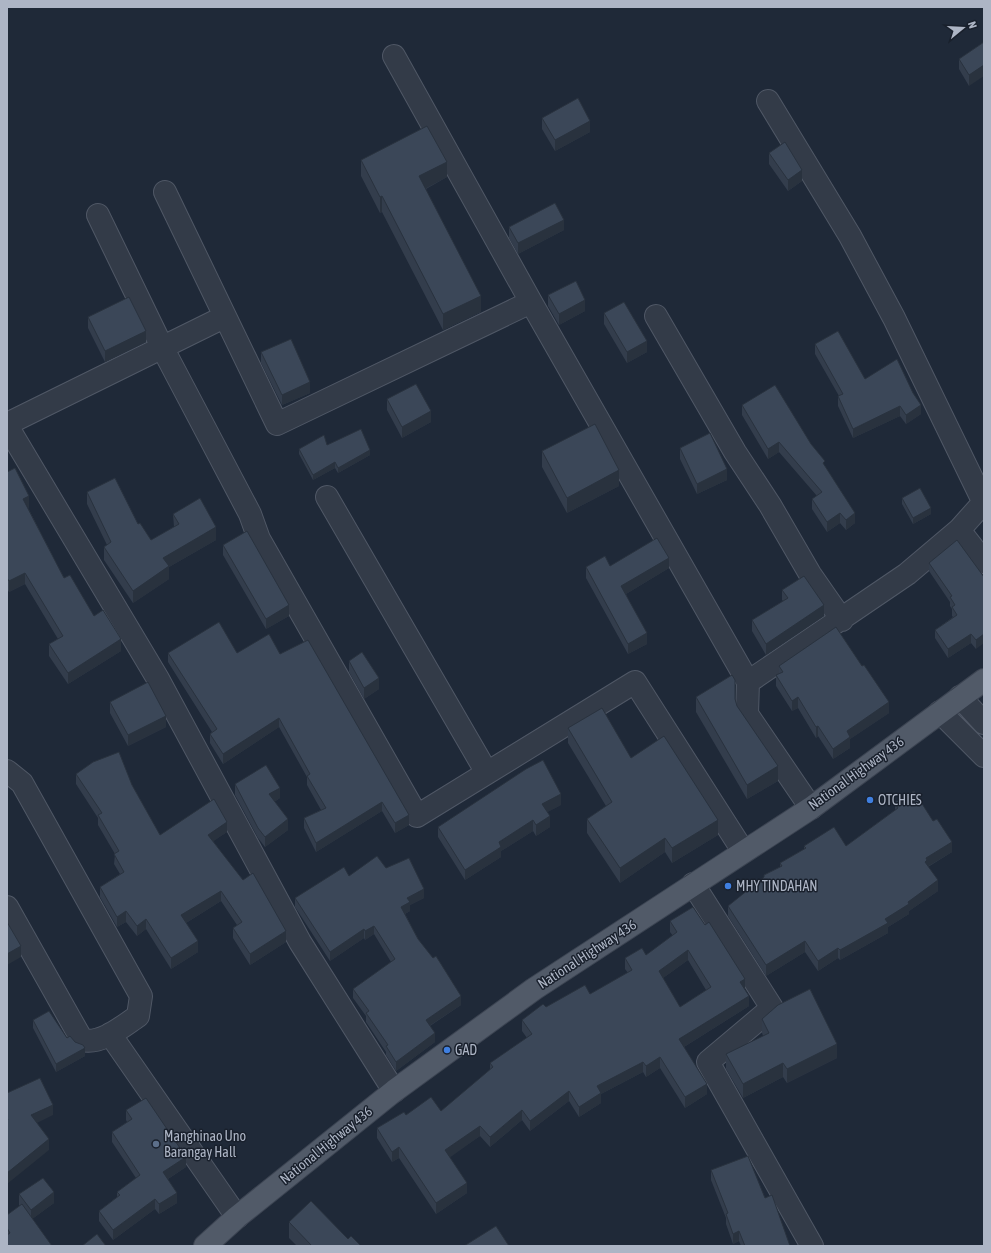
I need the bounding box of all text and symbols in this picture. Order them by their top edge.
north arrow [943,8,983,48]
text: N [966,20,979,30]
street label: National Highway 436 [805,733,907,813]
place label: OTCHIES [878,792,922,808]
marker: OTCHIES [865,795,875,805]
place label: MHY TINDAHAN [736,878,818,894]
marker: MHY TINDAHAN [723,881,733,891]
street label: National Highway 436 [535,916,639,992]
place label: GAD [455,1042,477,1058]
marker: GAD [442,1045,452,1055]
street label: National Highway 436 [277,1103,376,1187]
place label: Manghinao Uno Barangay Hall [164,1128,246,1160]
marker: Manghinao Uno Barangay Hall [151,1139,161,1149]

